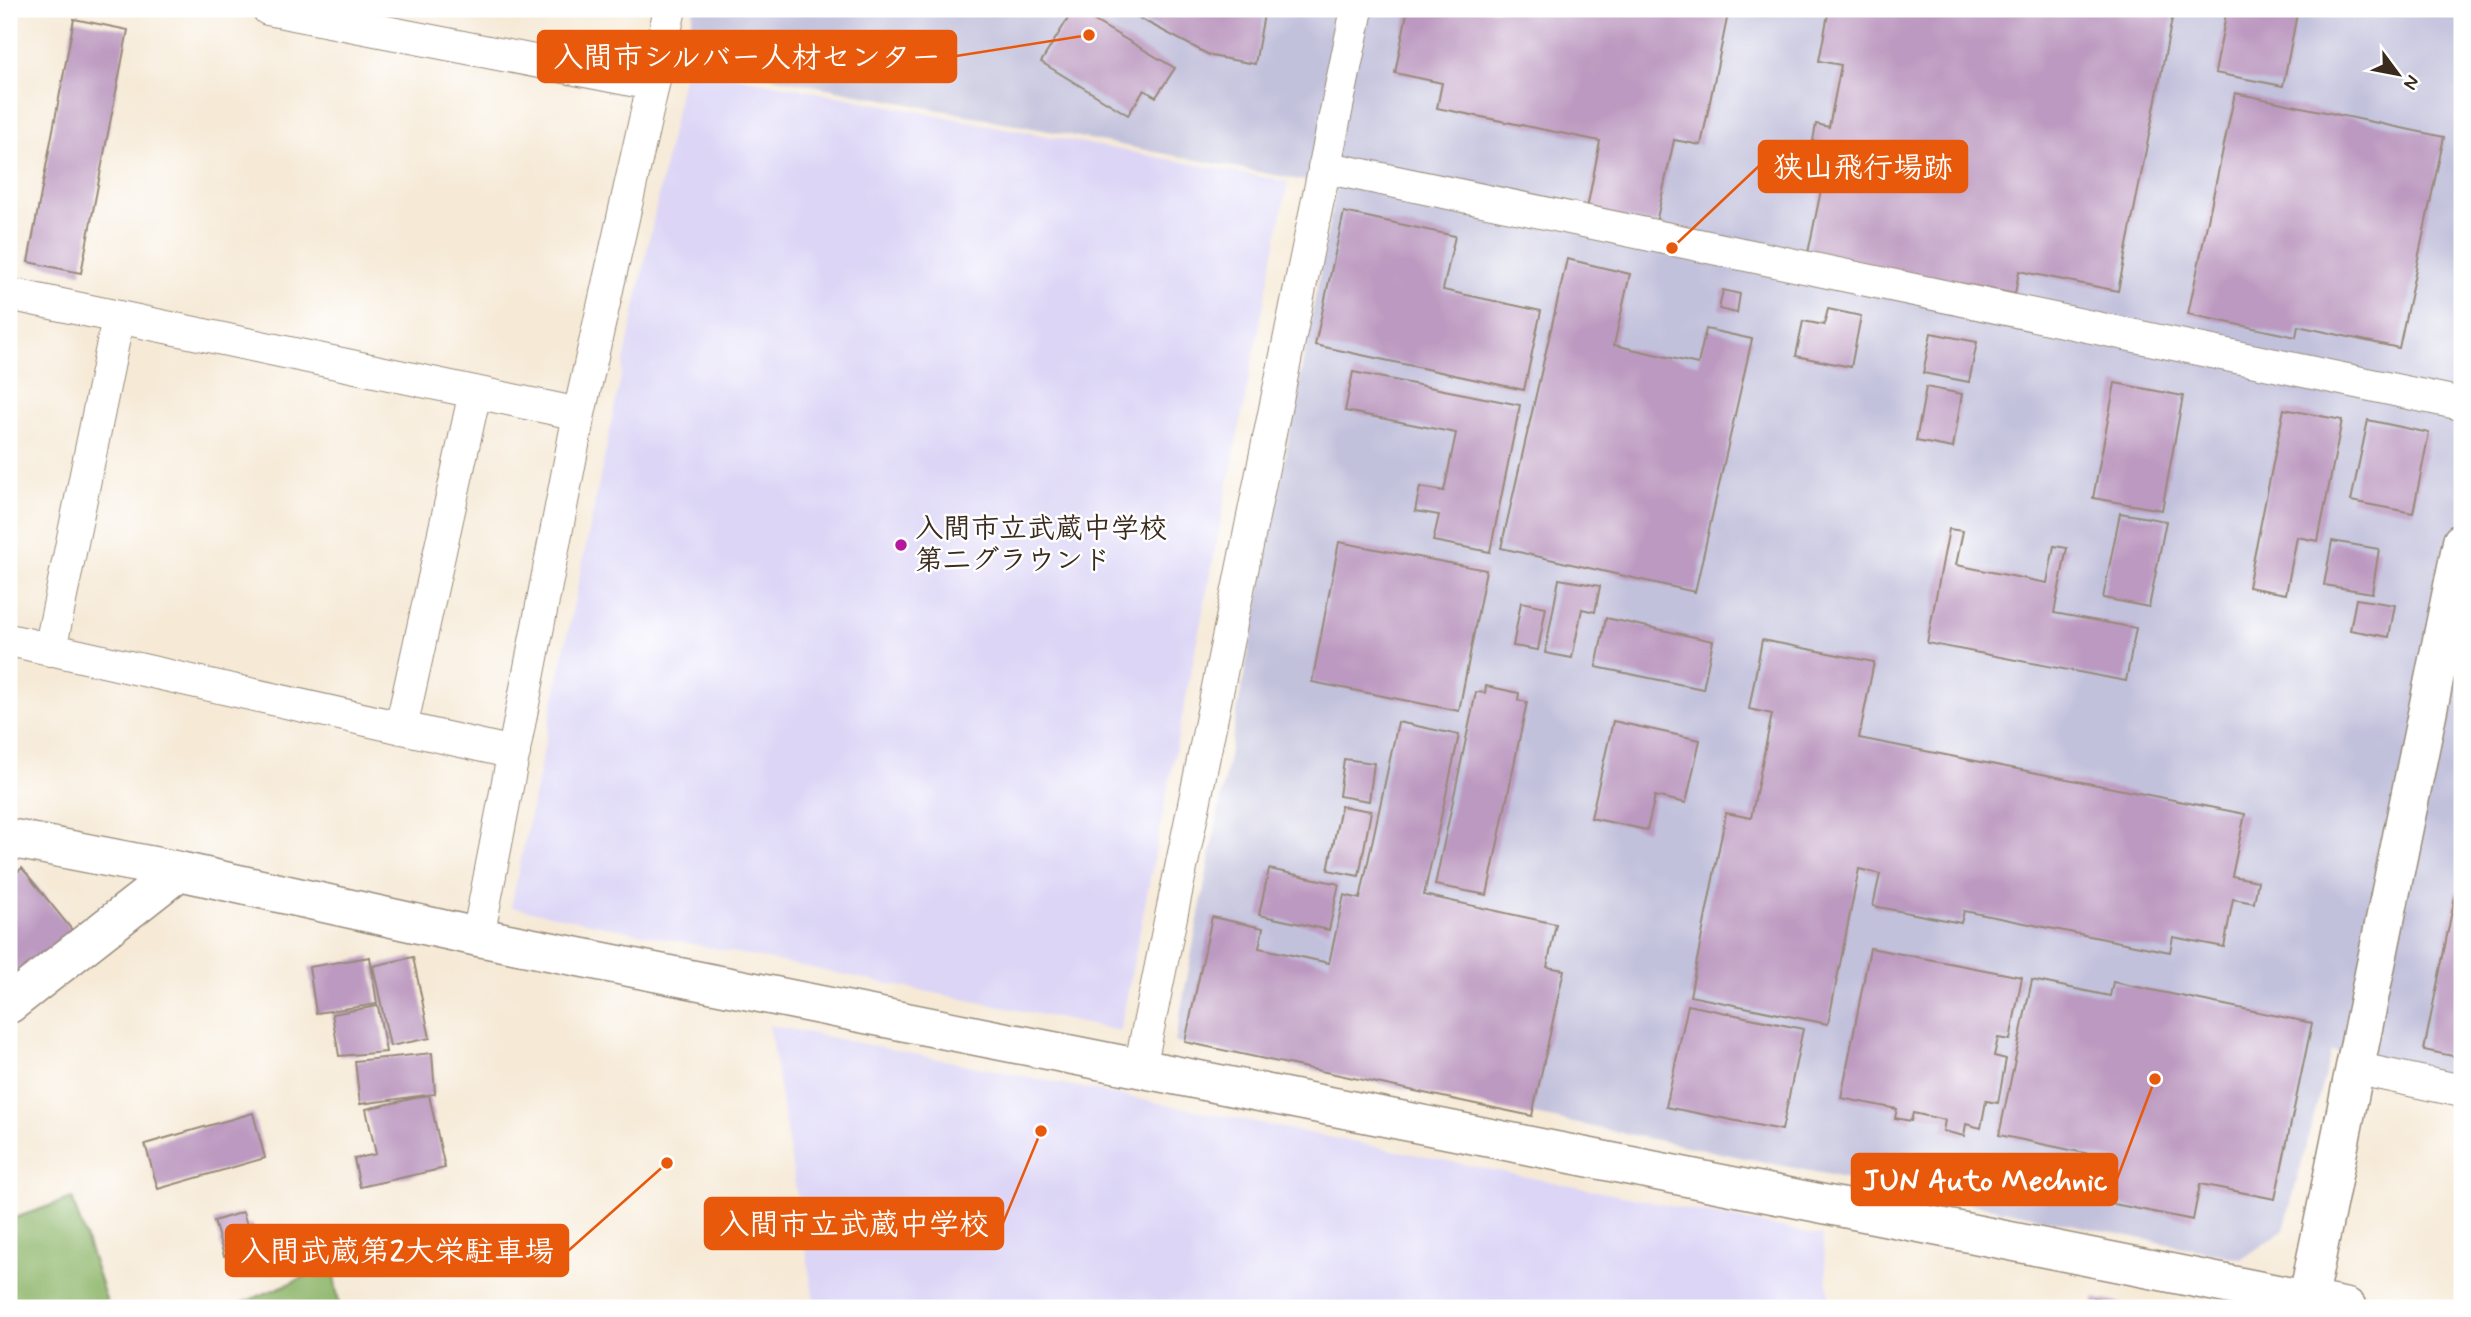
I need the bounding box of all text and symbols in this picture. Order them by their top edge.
callout: 入間市シルバー人材センター [538,31,956,82]
north arrow [2362,38,2432,108]
text: 入間市シルバー人材センター [553,39,941,78]
text: N [2397,70,2425,94]
callout: 狭山飛行場跡 [1759,141,1967,192]
text: 狭山飛行場跡 [1773,149,1953,188]
place label: 入間市立武蔵中学校 第二グラウンド [915,511,1167,580]
marker: 入間市立武蔵中学校 第二グラウンド [893,537,909,553]
callout: JUN Auto Mechnic [1852,1154,2117,1205]
text: JUN Auto Mechnic [1862,1162,2108,1201]
callout: 入間市立武蔵中学校 [705,1198,1003,1249]
text: 入間市立武蔵中学校 [719,1206,989,1245]
callout: 入間武蔵第2大栄駐車場 [226,1225,568,1276]
text: 入間武蔵第2大栄駐車場 [240,1233,554,1272]

